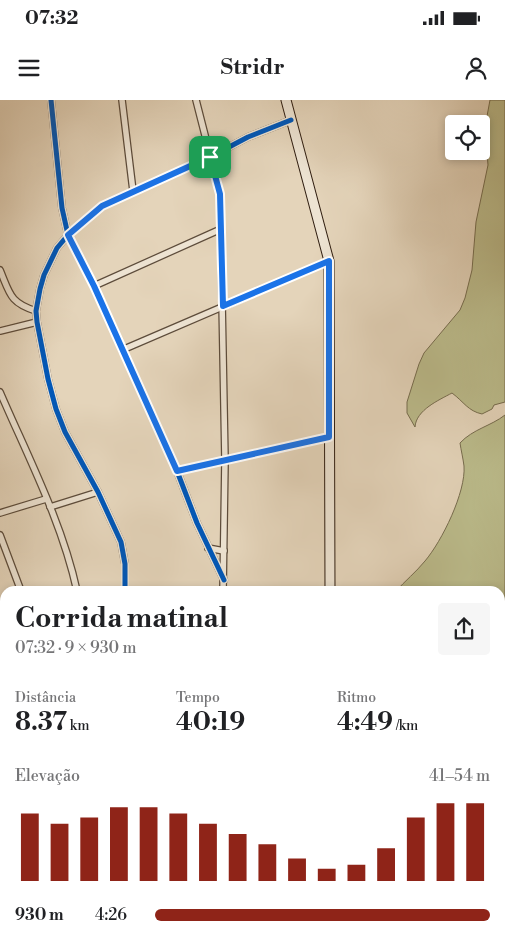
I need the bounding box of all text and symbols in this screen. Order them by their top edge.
text: 07:32 [25,6,78,30]
icon: menu [15,54,43,82]
text: Stridr [220,54,285,81]
icon: person [462,54,490,82]
map controls [445,115,490,160]
button: locate [445,115,490,160]
pin [189,136,231,178]
icon: arrive [196,143,224,171]
text: Corrida matinal [15,601,228,636]
button: share [438,603,490,655]
text: 07:32 · 9 × 930 m [15,638,136,658]
text: Distância [15,689,76,707]
text: Tempo [176,689,220,707]
text: Ritmo [337,689,376,707]
text: 8.37 [15,707,67,738]
text: 40:19 [176,707,245,738]
text: 4:49 [337,707,393,738]
text: km [67,717,89,735]
text: /km [393,717,418,735]
text: Elevação [15,766,80,786]
text: 41–54 m [429,766,490,786]
text: 930 m [15,905,63,925]
text: 4:26 [95,905,127,925]

